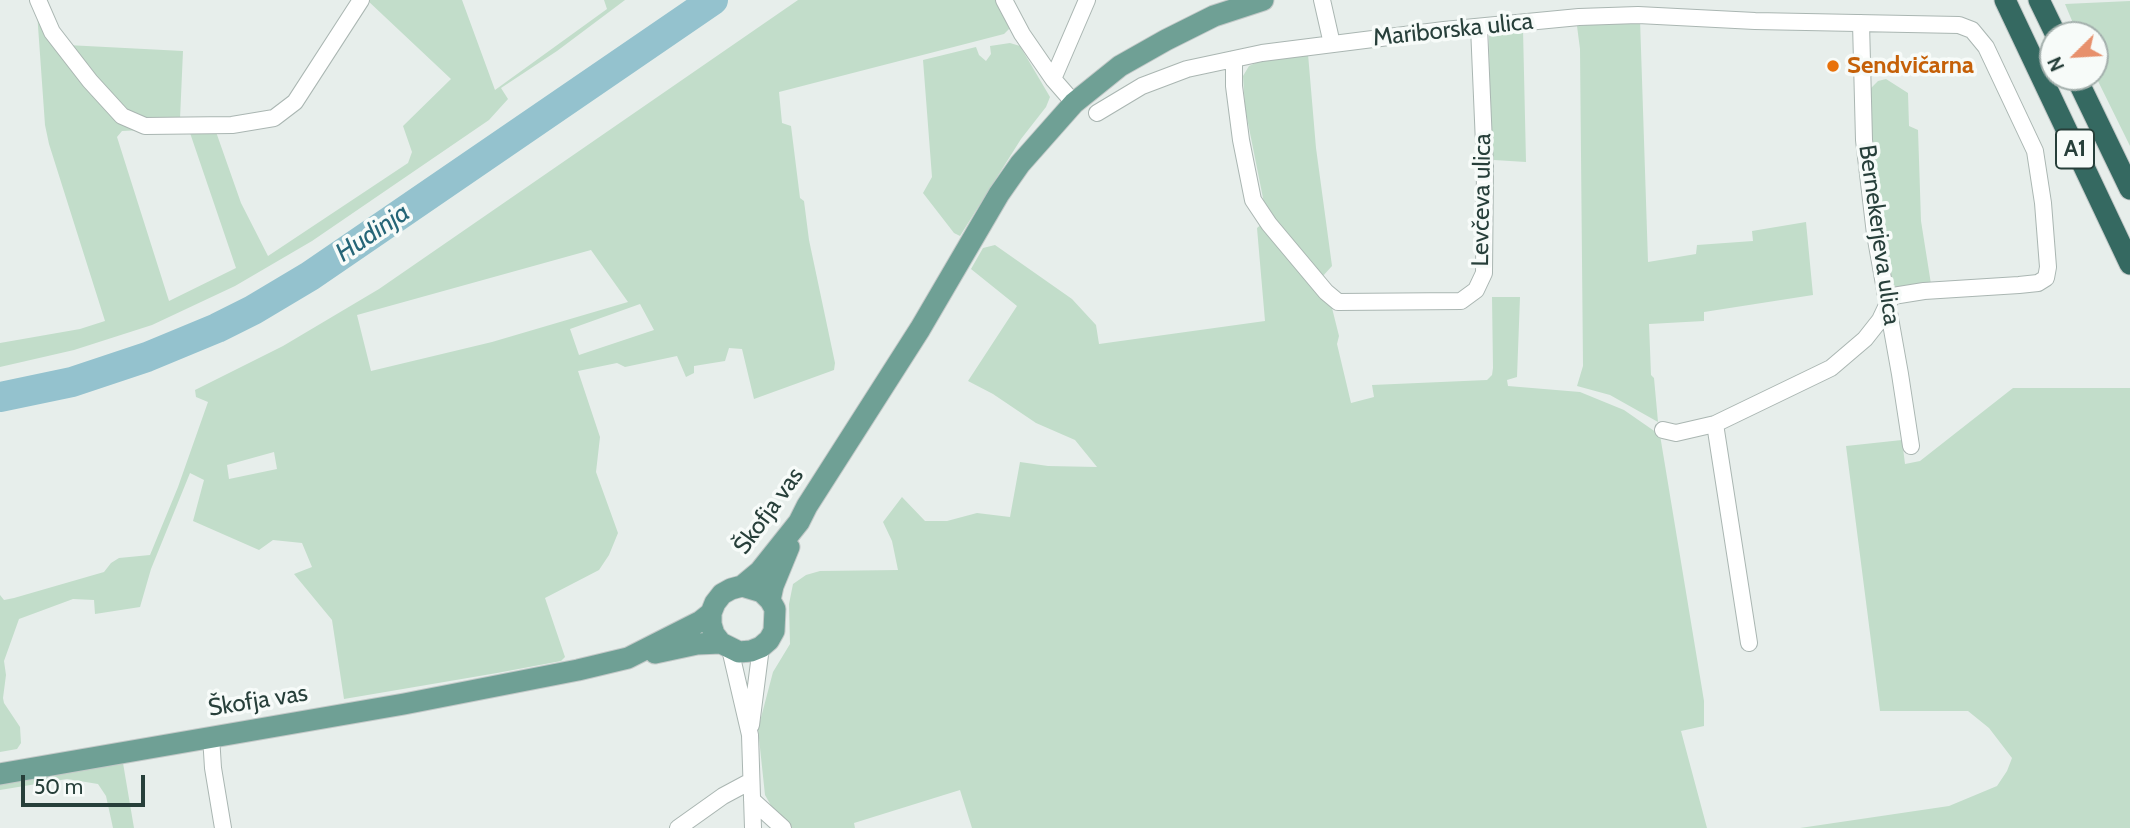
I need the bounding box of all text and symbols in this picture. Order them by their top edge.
street label: Mariborska ulica [1371,7,1535,53]
north arrow [2039,21,2109,91]
place label: Sendvičarna [1847,52,1974,80]
text: N [2043,53,2069,75]
marker: Sendvičarna [1825,58,1841,74]
road number: A1 [2056,130,2094,168]
street label: Levčeva ulica [1466,133,1498,267]
street label: Bernekerjeva ulica [1852,143,1906,327]
water label: Hudinja [330,197,416,269]
street label: Škofja vas [728,462,810,560]
street label: Škofja vas [206,679,310,723]
scale bar [24,762,149,806]
text: 50 m [34,774,83,799]

